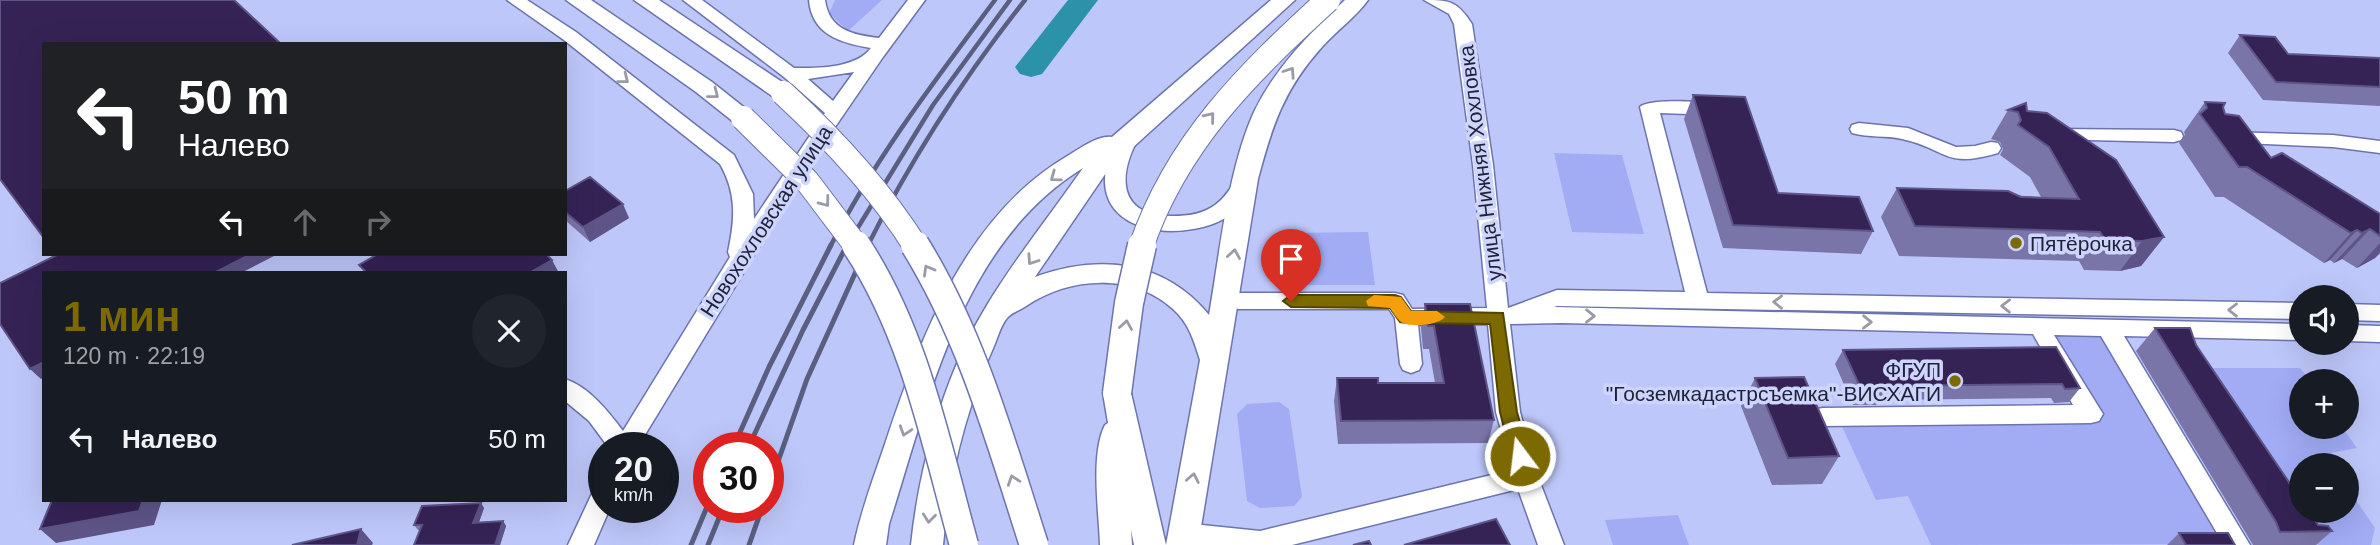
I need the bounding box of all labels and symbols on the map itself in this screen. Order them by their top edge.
street label: улица Нижняя Хохловка [1454,44,1506,282]
one-way arrow [1282,66,1295,79]
one-way arrow [616,70,628,83]
one-way arrow [706,86,718,99]
one-way arrow [1202,113,1215,125]
street label: Новохохловская улица [696,121,837,321]
one-way arrow [1050,169,1063,181]
one-way arrow [817,194,829,206]
pin [1261,229,1321,301]
place label: Пятёрочка [2030,232,2133,255]
marker: Пятёрочка [2008,235,2024,251]
one-way arrow [1226,248,1241,260]
one-way arrow [1028,252,1040,265]
one-way arrow [923,264,936,277]
one-way arrow [1772,294,1783,310]
one-way arrow [2000,298,2010,314]
one-way arrow [2227,302,2238,318]
one-way arrow [1586,308,1596,324]
one-way arrow [1862,315,1873,330]
one-way arrow [1118,319,1133,331]
place label: ФГУП "Госземкадастрсъемка"-ВИСХАГИ [1606,358,1941,405]
marker: ФГУП "Госземкадастрсъемка"-ВИСХАГИ [1947,373,1963,389]
position arrow [1483,419,1557,493]
one-way arrow [899,425,913,437]
speed limit sign: 30 [693,432,784,523]
one-way arrow [1185,472,1200,484]
one-way arrow [1007,475,1021,487]
one-way arrow [922,513,937,524]

